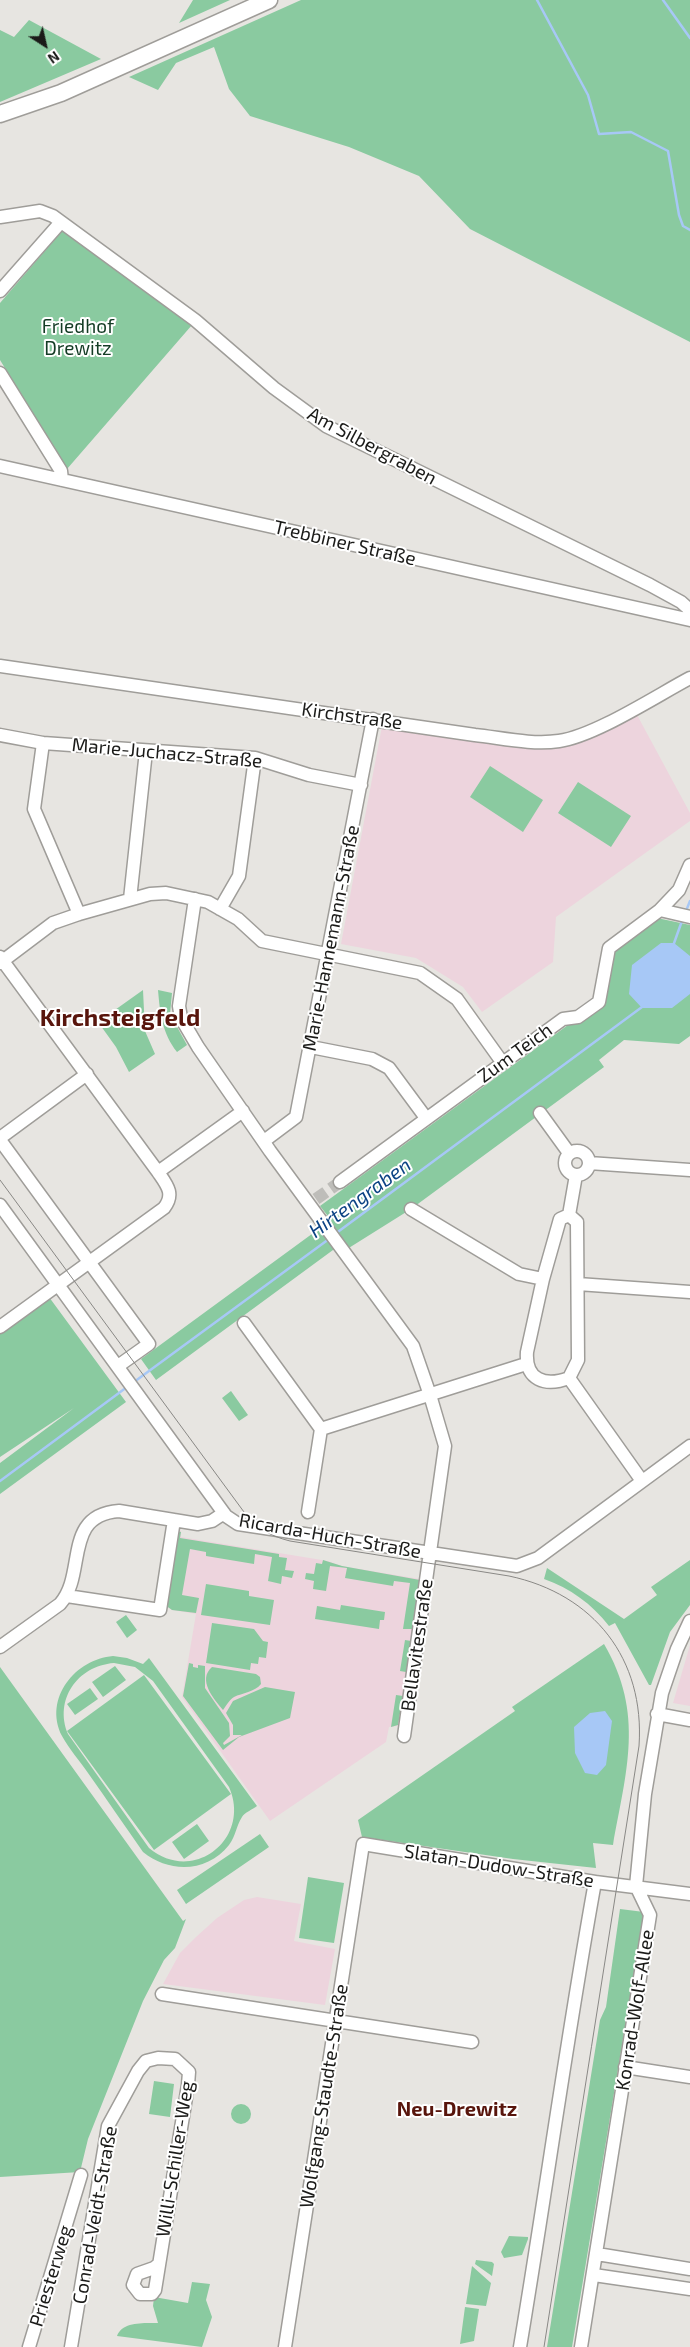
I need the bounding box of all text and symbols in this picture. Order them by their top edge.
north arrow [20,20,70,70]
text: N [45,48,63,68]
park label: Friedhof Drewitz [42,316,114,360]
street label: Am Silbergraben [304,402,440,490]
street label: Trebbiner Straße [272,516,418,570]
street label: Kirchstraße [300,698,404,734]
street label: Marie-Juchacz-Straße [71,733,263,773]
street label: Marie-Hannemann-Straße [298,823,364,1053]
district label: Kirchsteigfeld [40,1004,200,1032]
street label: Zum Teich [473,1018,557,1088]
water label: Hirtengraben [304,1153,416,1243]
street label: Ricarda-Huch-Straße [237,1509,423,1563]
street label: Bellavitestraße [396,1577,438,1713]
street label: Slatan-Dudow-Straße [402,1840,596,1892]
street label: Konrad-Wolf-Allee [611,1928,659,2092]
street label: Wolfgang-Staudte-Straße [295,1982,353,2210]
street label: Willi-Schiller-Weg [151,2079,199,2239]
district label: Neu-Drewitz [397,2097,517,2121]
street label: Conrad-Veidt-Straße [68,2124,122,2306]
street label: Priesterweg [25,2223,77,2329]

